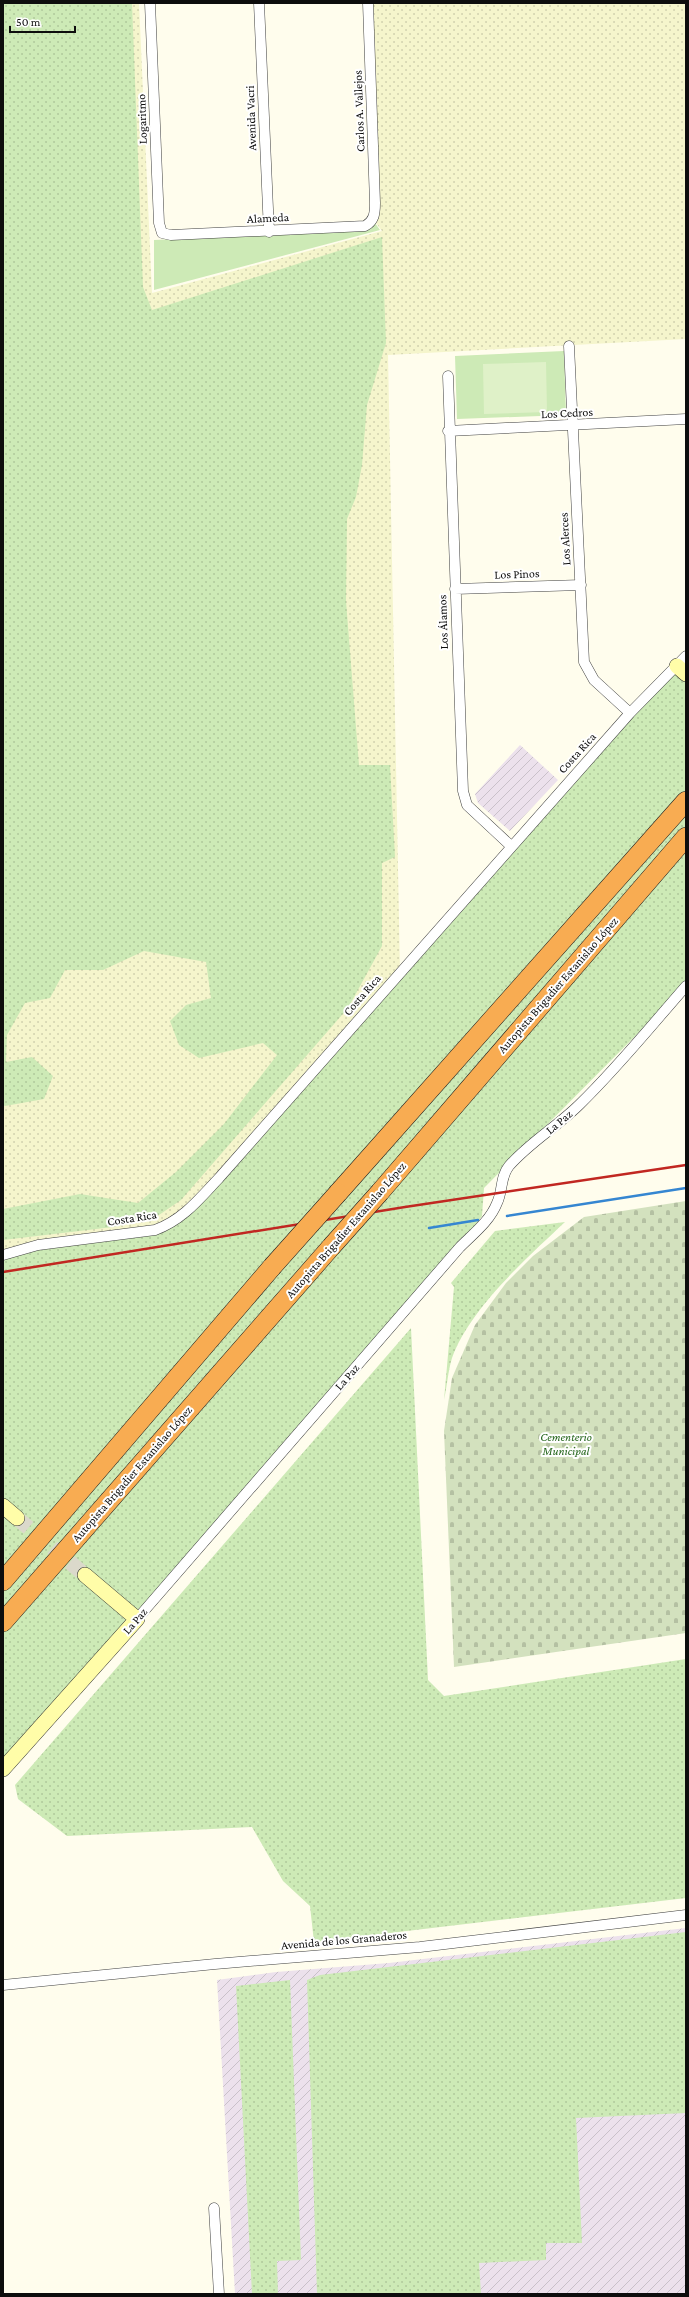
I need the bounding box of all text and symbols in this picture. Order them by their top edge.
scale bar [10,8,75,34]
text: 50 m [16,15,41,29]
street label: Carlos A. Vallejos [351,70,367,152]
street label: Avenida Vacri [243,85,259,151]
street label: Logaritmo [134,94,150,144]
street label: Alameda [246,210,290,226]
street label: Los Cedros [541,405,594,421]
street label: Los Alerces [557,512,573,566]
street label: Los Pinos [494,566,540,582]
street label: Los Álamos [435,594,451,650]
street label: Costa Rica [555,730,599,776]
street label: Autopista Brigadier Estanislao López [495,914,621,1056]
street label: Costa Rica [340,971,384,1018]
street label: La Paz [543,1107,575,1137]
street label: Autopista Brigadier Estanislao López [283,1159,409,1301]
street label: Costa Rica [106,1207,158,1229]
street label: La Paz [332,1361,362,1393]
street label: Autopista Brigadier Estanislao López [69,1403,195,1545]
park label: Cementerio Municipal [540,1430,592,1458]
street label: La Paz [120,1605,150,1637]
street label: Avenida de los Granaderos [280,1927,408,1952]

